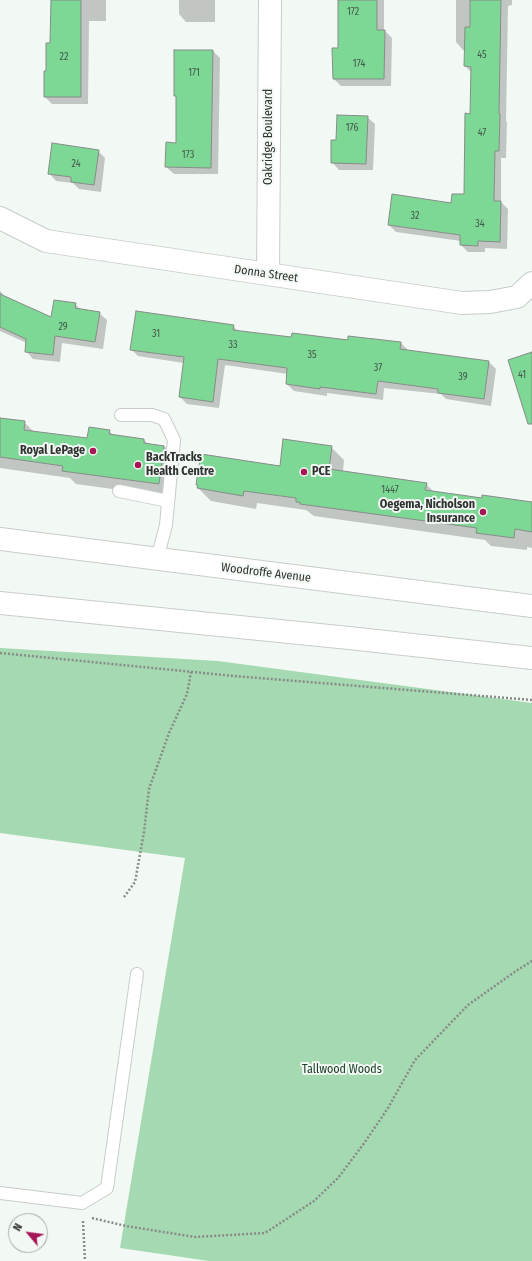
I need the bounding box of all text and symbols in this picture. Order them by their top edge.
house number: 172 [347,6,359,18]
house number: 45 [477,49,487,61]
house number: 22 [60,51,68,63]
house number: 174 [353,58,365,70]
house number: 171 [188,67,200,79]
street label: Oakridge Boulevard [262,89,276,185]
house number: 176 [346,122,358,134]
house number: 47 [478,127,486,139]
house number: 173 [182,149,194,161]
house number: 24 [71,158,81,170]
house number: 32 [411,210,419,222]
house number: 34 [475,218,485,230]
street label: Donna Street [233,262,299,286]
house number: 29 [58,321,68,333]
house number: 31 [152,328,160,340]
house number: 33 [228,339,238,351]
house number: 35 [307,349,317,361]
house number: 37 [374,362,382,374]
house number: 41 [518,369,526,381]
house number: 39 [458,371,468,383]
place label: Royal LePage [20,444,85,458]
marker: Royal LePage [88,446,98,456]
place label: BackTracks Health Centre [146,451,214,479]
marker: BackTracks Health Centre [133,460,143,470]
place label: PCE [312,465,331,479]
marker: PCE [299,467,309,477]
house number: 1447 [381,484,399,496]
place label: Oegema, Nicholson Insurance [380,498,475,526]
marker: Oegema, Nicholson Insurance [478,507,488,517]
street label: Woodroffe Avenue [220,560,312,586]
park label: Tallwood Woods [302,1063,382,1077]
north arrow [8,1213,48,1253]
text: N [11,1221,25,1233]

